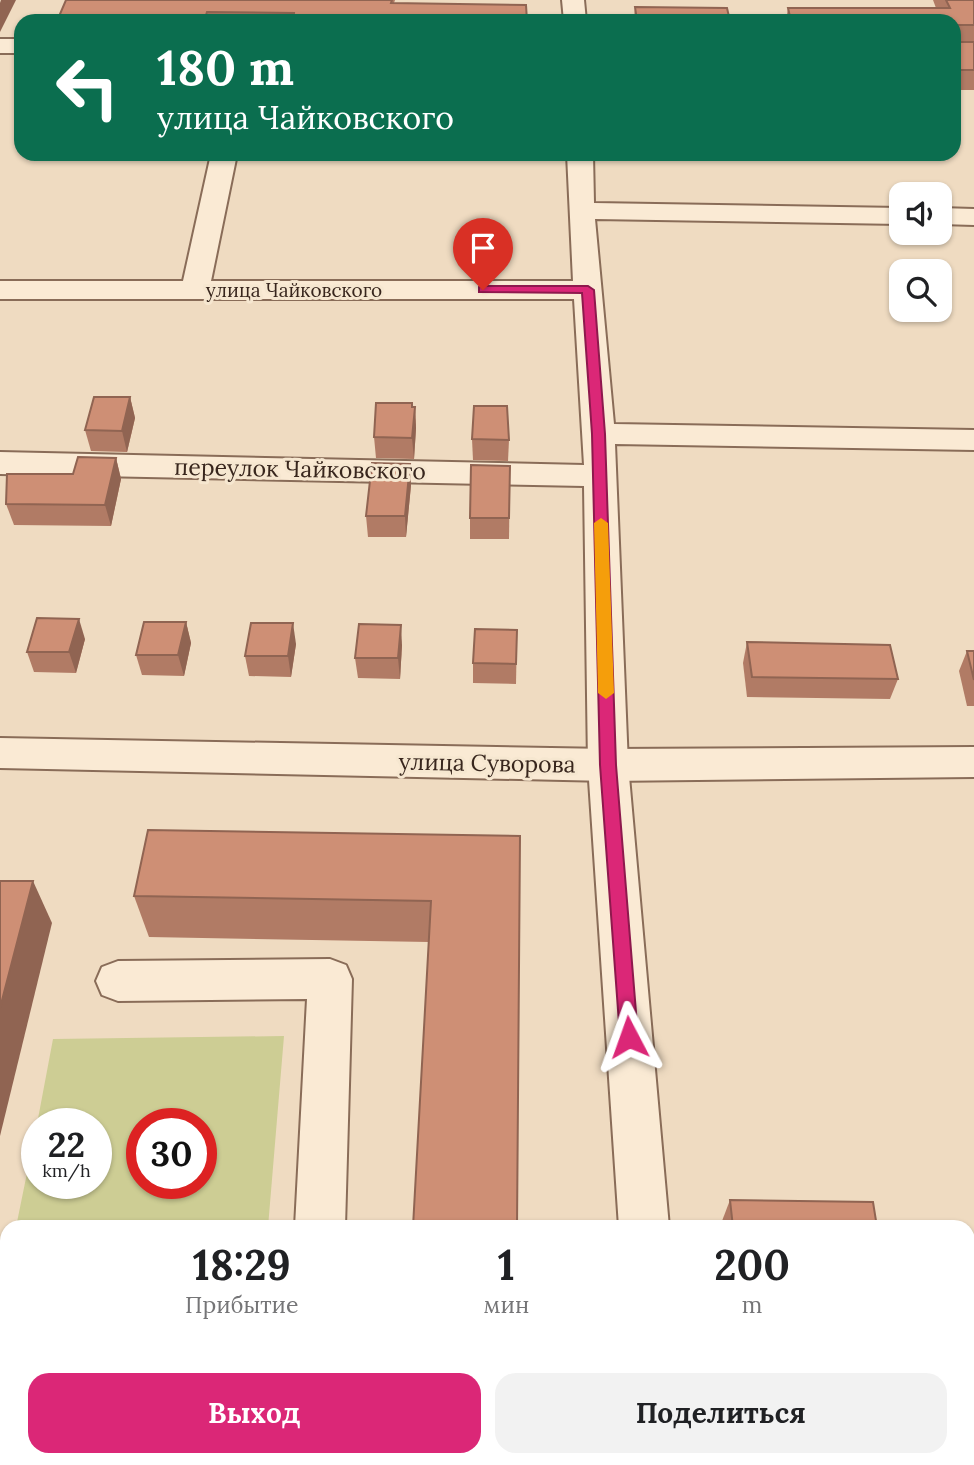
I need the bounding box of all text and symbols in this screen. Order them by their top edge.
text: 180 m [157,36,294,98]
icon: left [42,42,133,133]
text: улица Чайковского [157,97,454,138]
map controls [889,182,952,322]
button: sound [889,182,952,245]
pin [453,218,513,290]
icon: arrive [464,229,502,267]
button: search [889,259,952,322]
street label: улица Чайковского [206,278,382,302]
street label: переулок Чайковского [174,452,426,485]
street label: улица Суворова [398,746,576,779]
position arrow [592,1000,666,1074]
speed limit sign: 30 [126,1108,217,1199]
text: 22 [48,1122,85,1167]
text: km/h [42,1159,91,1182]
text: 18:29 [193,1238,291,1292]
text: 1 [498,1238,515,1292]
text: 200 [714,1238,790,1292]
text: Прибытие [185,1290,299,1319]
text: мин [483,1290,529,1319]
text: m [742,1290,762,1319]
button: Выход [28,1373,481,1453]
button: Поделиться [495,1373,947,1453]

